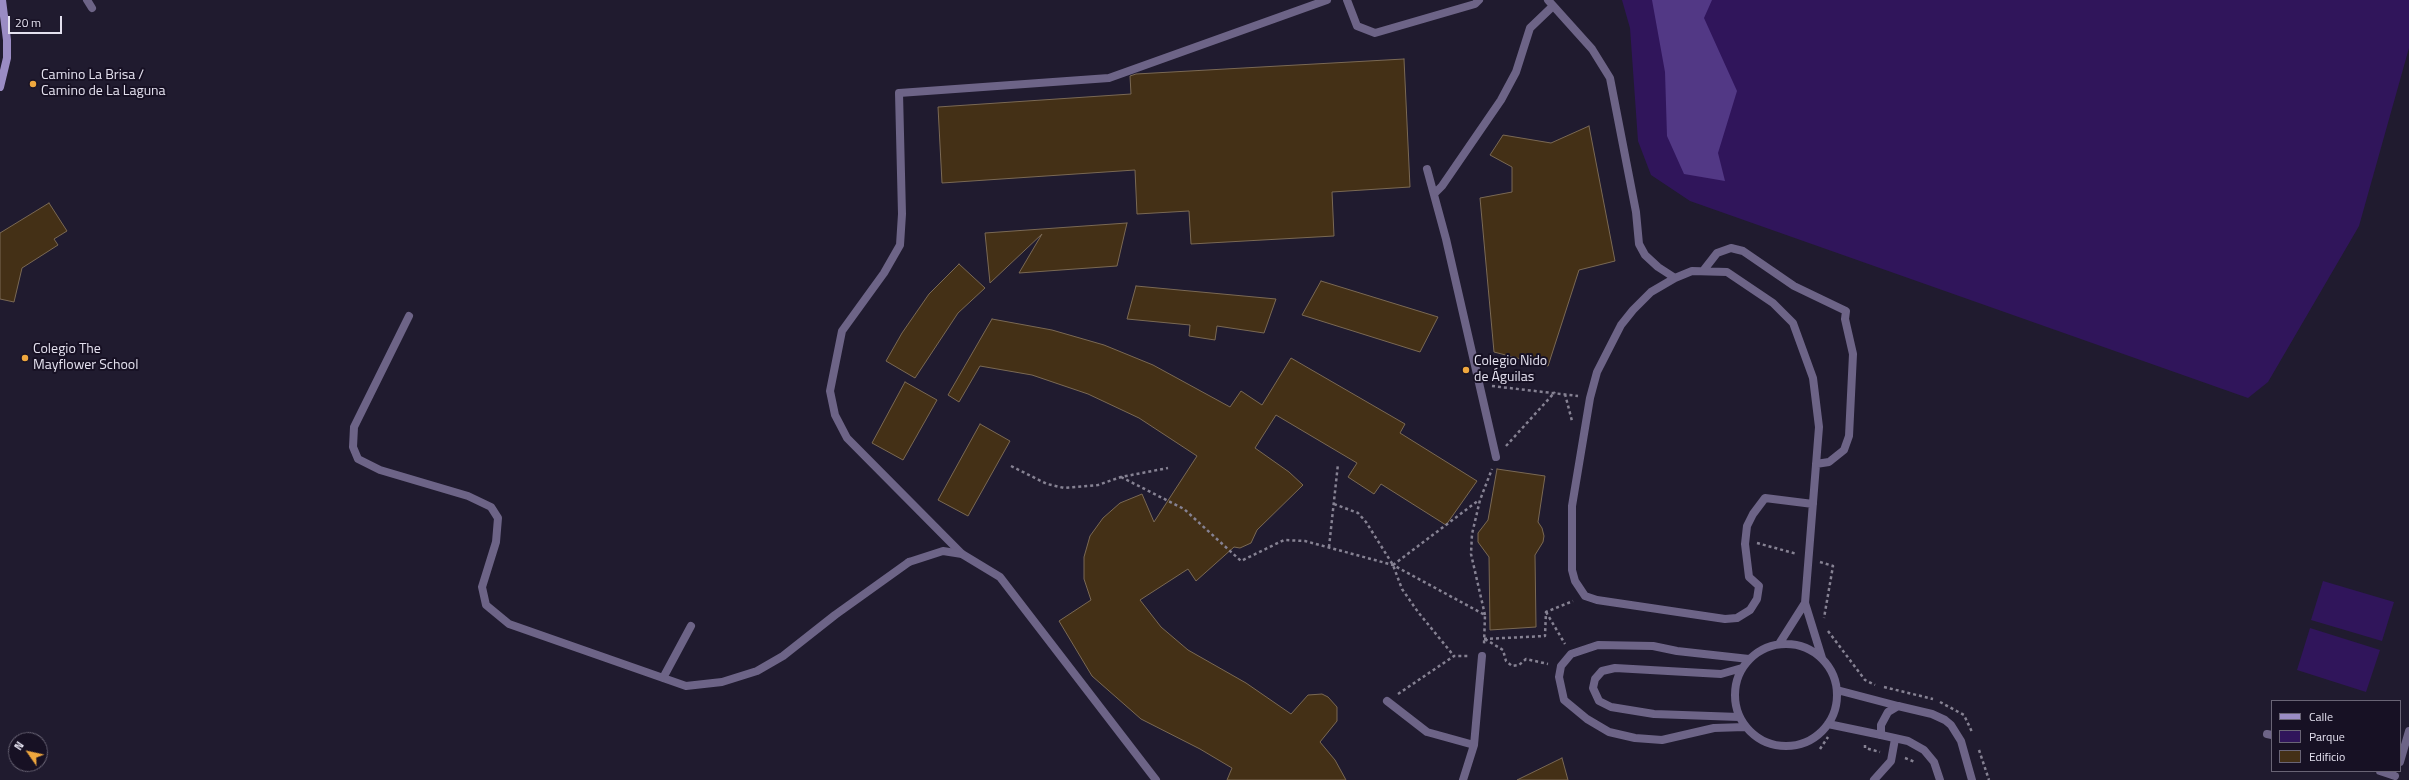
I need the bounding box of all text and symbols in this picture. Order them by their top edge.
scale bar [10,8,64,34]
text: 20 m [15,13,41,32]
place label: Camino La Brisa / Camino de La Laguna [41,68,166,100]
marker: Camino La Brisa / Camino de La Laguna [28,79,38,89]
place label: Colegio The Mayflower School [33,342,138,374]
marker: Colegio The Mayflower School [20,353,30,363]
place label: Colegio Nido de Águilas [1474,354,1547,386]
marker: Colegio Nido de Águilas [1461,365,1471,375]
legend [2271,700,2401,772]
text: Calle [2309,707,2333,726]
text: Parque [2309,727,2345,746]
north arrow [8,732,48,772]
text: N [10,738,28,753]
text: Edificio [2309,747,2345,766]

